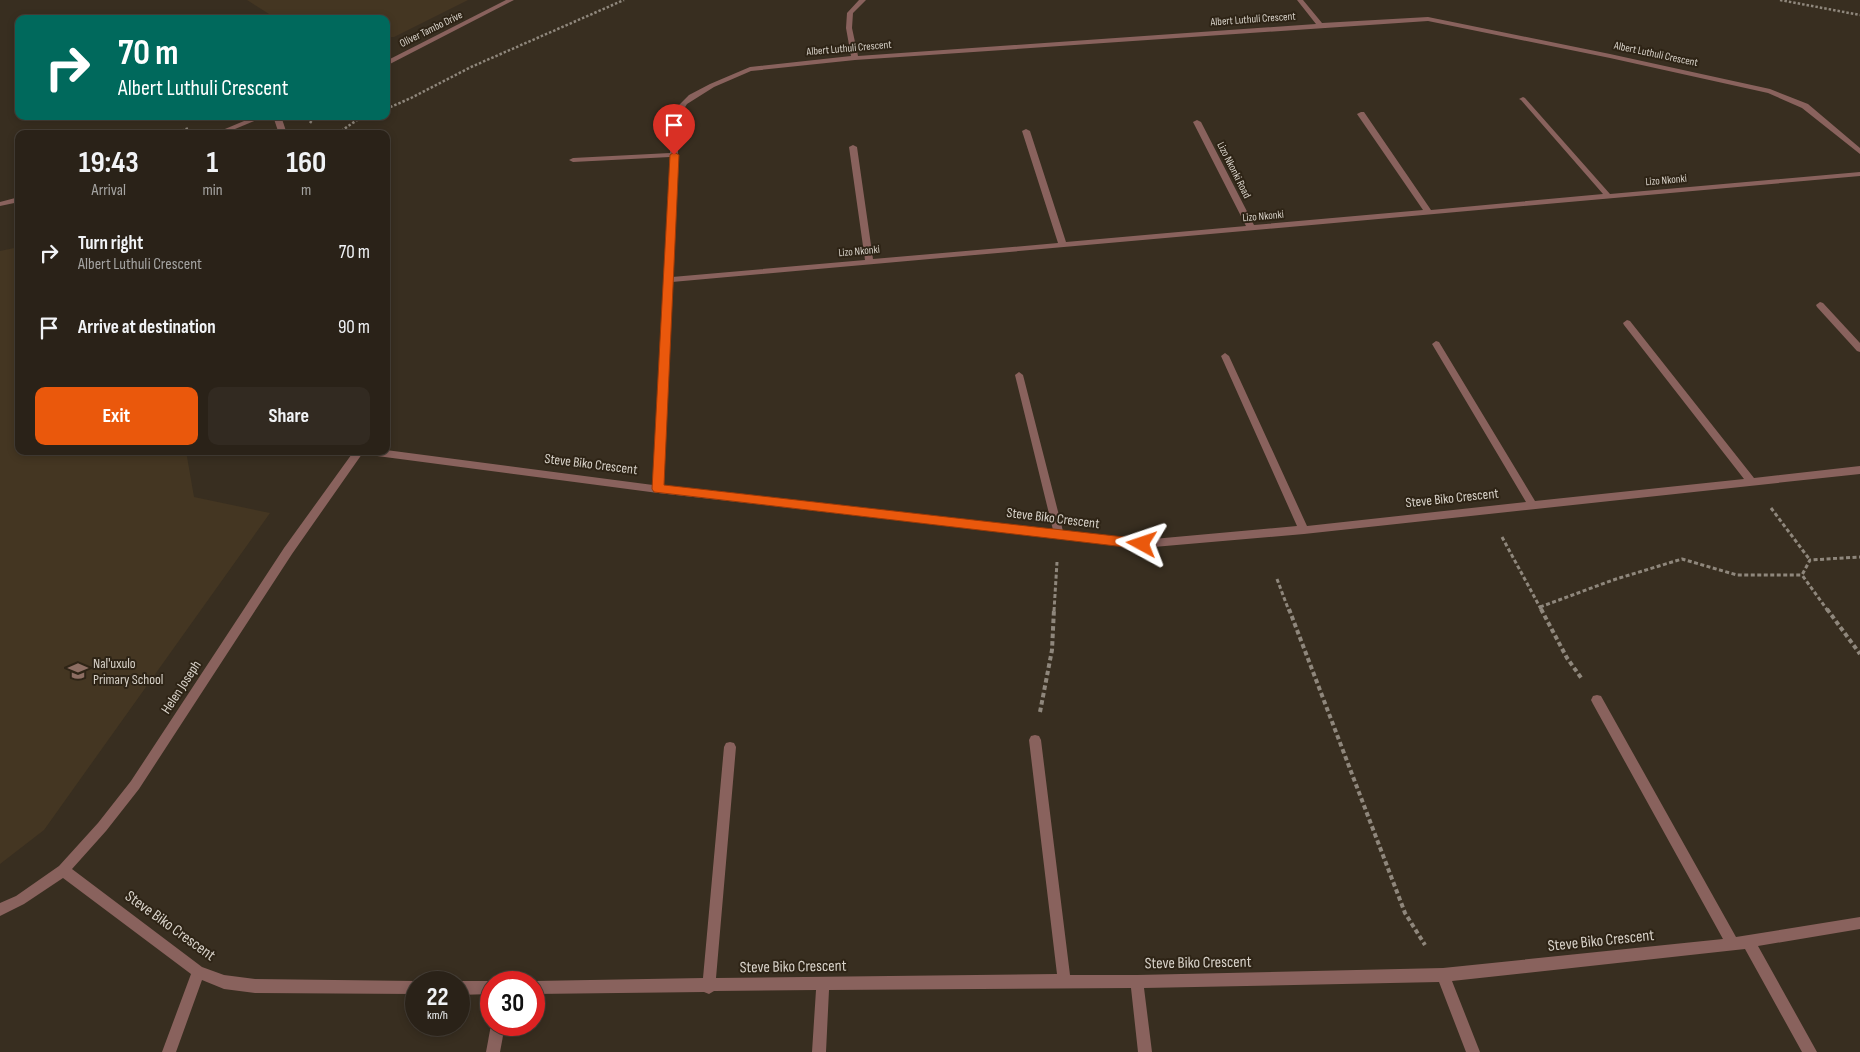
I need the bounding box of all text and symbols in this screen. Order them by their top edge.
street label: Oliver Tambo Drive [397,8,465,50]
street label: Albert Luthuli Crescent [1209,9,1297,29]
text: 70 m [118,32,178,75]
icon: right [35,35,100,100]
street label: Albert Luthuli Crescent [805,38,893,58]
street label: Albert Luthuli Crescent [1612,39,1700,69]
text: Albert Luthuli Crescent [118,75,288,102]
pin [653,104,695,155]
icon: arrive [660,111,688,139]
street label: Lizo Nkonki Road [1214,140,1254,201]
text: 19:43 [79,145,139,181]
text: 1 [207,145,218,181]
text: 160 [286,145,326,181]
street label: Lizo Nkonki [1645,172,1687,188]
text: Arrival [92,181,126,200]
text: min [202,181,223,200]
text: m [301,181,311,200]
street label: Lizo Nkonki [1242,208,1284,224]
text: Turn right [78,232,143,255]
icon: right [35,239,63,267]
text: 70 m [339,241,370,264]
street label: Lizo Nkonki [838,243,880,259]
text: Albert Luthuli Crescent [78,255,202,274]
icon: arrive [35,314,63,342]
text: Arrive at destination [78,316,216,339]
text: 90 m [338,316,370,339]
button: Exit [35,387,198,445]
button: Share [208,387,370,445]
street label: Steve Biko Crescent [544,450,638,478]
street label: Steve Biko Crescent [1405,485,1499,511]
street label: Steve Biko Crescent [1006,504,1100,532]
position arrow [1115,517,1167,569]
place label: Nal'uxulo Primary School [93,655,163,688]
street label: Helen Joseph [157,657,205,717]
school or university icon: Nal'uxulo Primary School [67,660,89,682]
street label: Steve Biko Crescent [121,887,219,965]
street label: Steve Biko Crescent [1547,926,1655,956]
street label: Steve Biko Crescent [1144,953,1252,973]
street label: Steve Biko Crescent [739,957,847,977]
speed limit sign: 30 [480,971,545,1036]
text: 22 [427,982,448,1013]
text: km/h [427,1008,448,1023]

